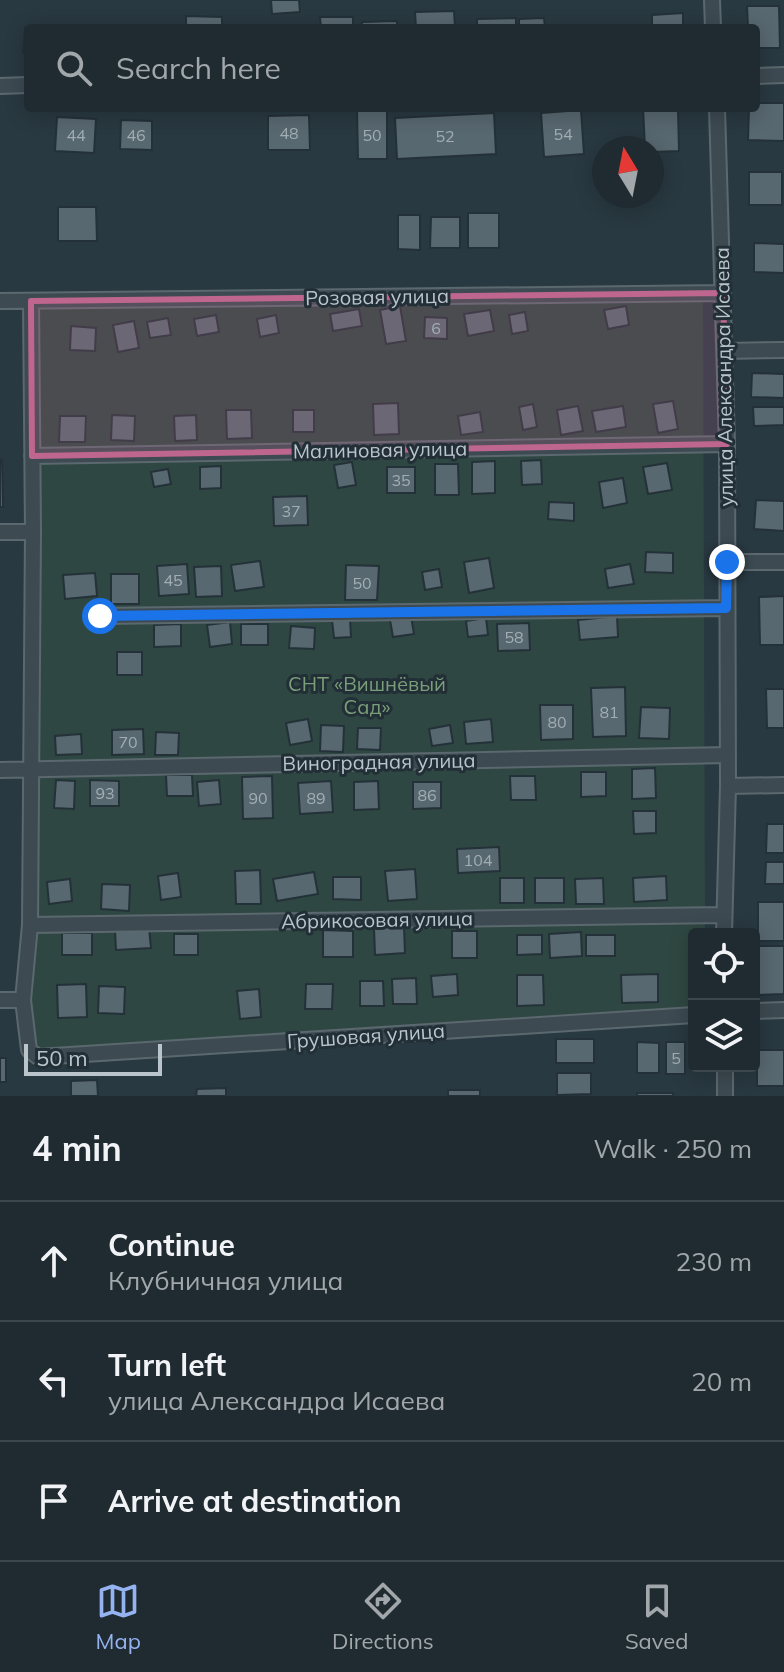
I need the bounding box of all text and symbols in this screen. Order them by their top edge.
search box [24,24,760,112]
icon: search [52,46,96,90]
text: Search here [116,49,281,87]
house number: 48 [279,123,299,143]
house number: 54 [553,124,573,144]
house number: 44 [66,125,86,145]
house number: 46 [126,125,146,145]
house number: 50 [362,125,382,145]
house number: 52 [435,126,455,146]
north arrow [592,136,664,208]
street label: улица Александра Исаева [709,247,738,507]
street label: Розовая улица [305,283,449,310]
house number: 6 [431,318,441,338]
street label: Малиновая улица [293,435,467,464]
house number: 35 [391,470,411,490]
house number: 37 [281,501,301,521]
route end [709,544,745,580]
house number: 45 [163,570,183,590]
house number: 50 [352,573,372,593]
route start [82,598,118,634]
house number: 58 [504,627,524,647]
park label: СНТ «Вишнёвый Cад» [288,671,446,719]
house number: 81 [599,702,619,722]
house number: 80 [547,712,567,732]
house number: 70 [118,732,138,752]
street label: Виноградная улица [282,747,476,776]
house number: 93 [95,783,115,803]
house number: 86 [417,785,437,805]
house number: 90 [248,788,268,808]
house number: 89 [306,788,326,808]
house number: 104 [464,850,493,870]
street label: Абрикосовая улица [281,905,473,934]
map controls [688,928,760,1072]
button: locate [688,928,760,1000]
button: layers [688,1000,760,1072]
street label: Грушовая улица [286,1018,446,1053]
scale bar [24,1040,162,1076]
text: 50 m [36,1044,87,1072]
house number: 5 [671,1048,681,1068]
text: 4 min [32,1127,122,1170]
text: Walk · 250 m [593,1132,752,1165]
text: Continue [108,1226,235,1264]
icon: ahead [32,1239,76,1283]
text: 230 m [676,1245,752,1278]
text: Клубничная улица [108,1264,343,1297]
text: Turn left [108,1346,226,1384]
icon: left [32,1359,76,1403]
text: 20 m [691,1365,752,1398]
text: улица Александра Исаева [108,1384,445,1417]
icon: arrive [32,1479,76,1523]
text: Arrive at destination [108,1482,402,1520]
tab: Map [96,1579,141,1655]
tab: Directions [332,1579,434,1655]
tab: Saved [625,1579,688,1655]

